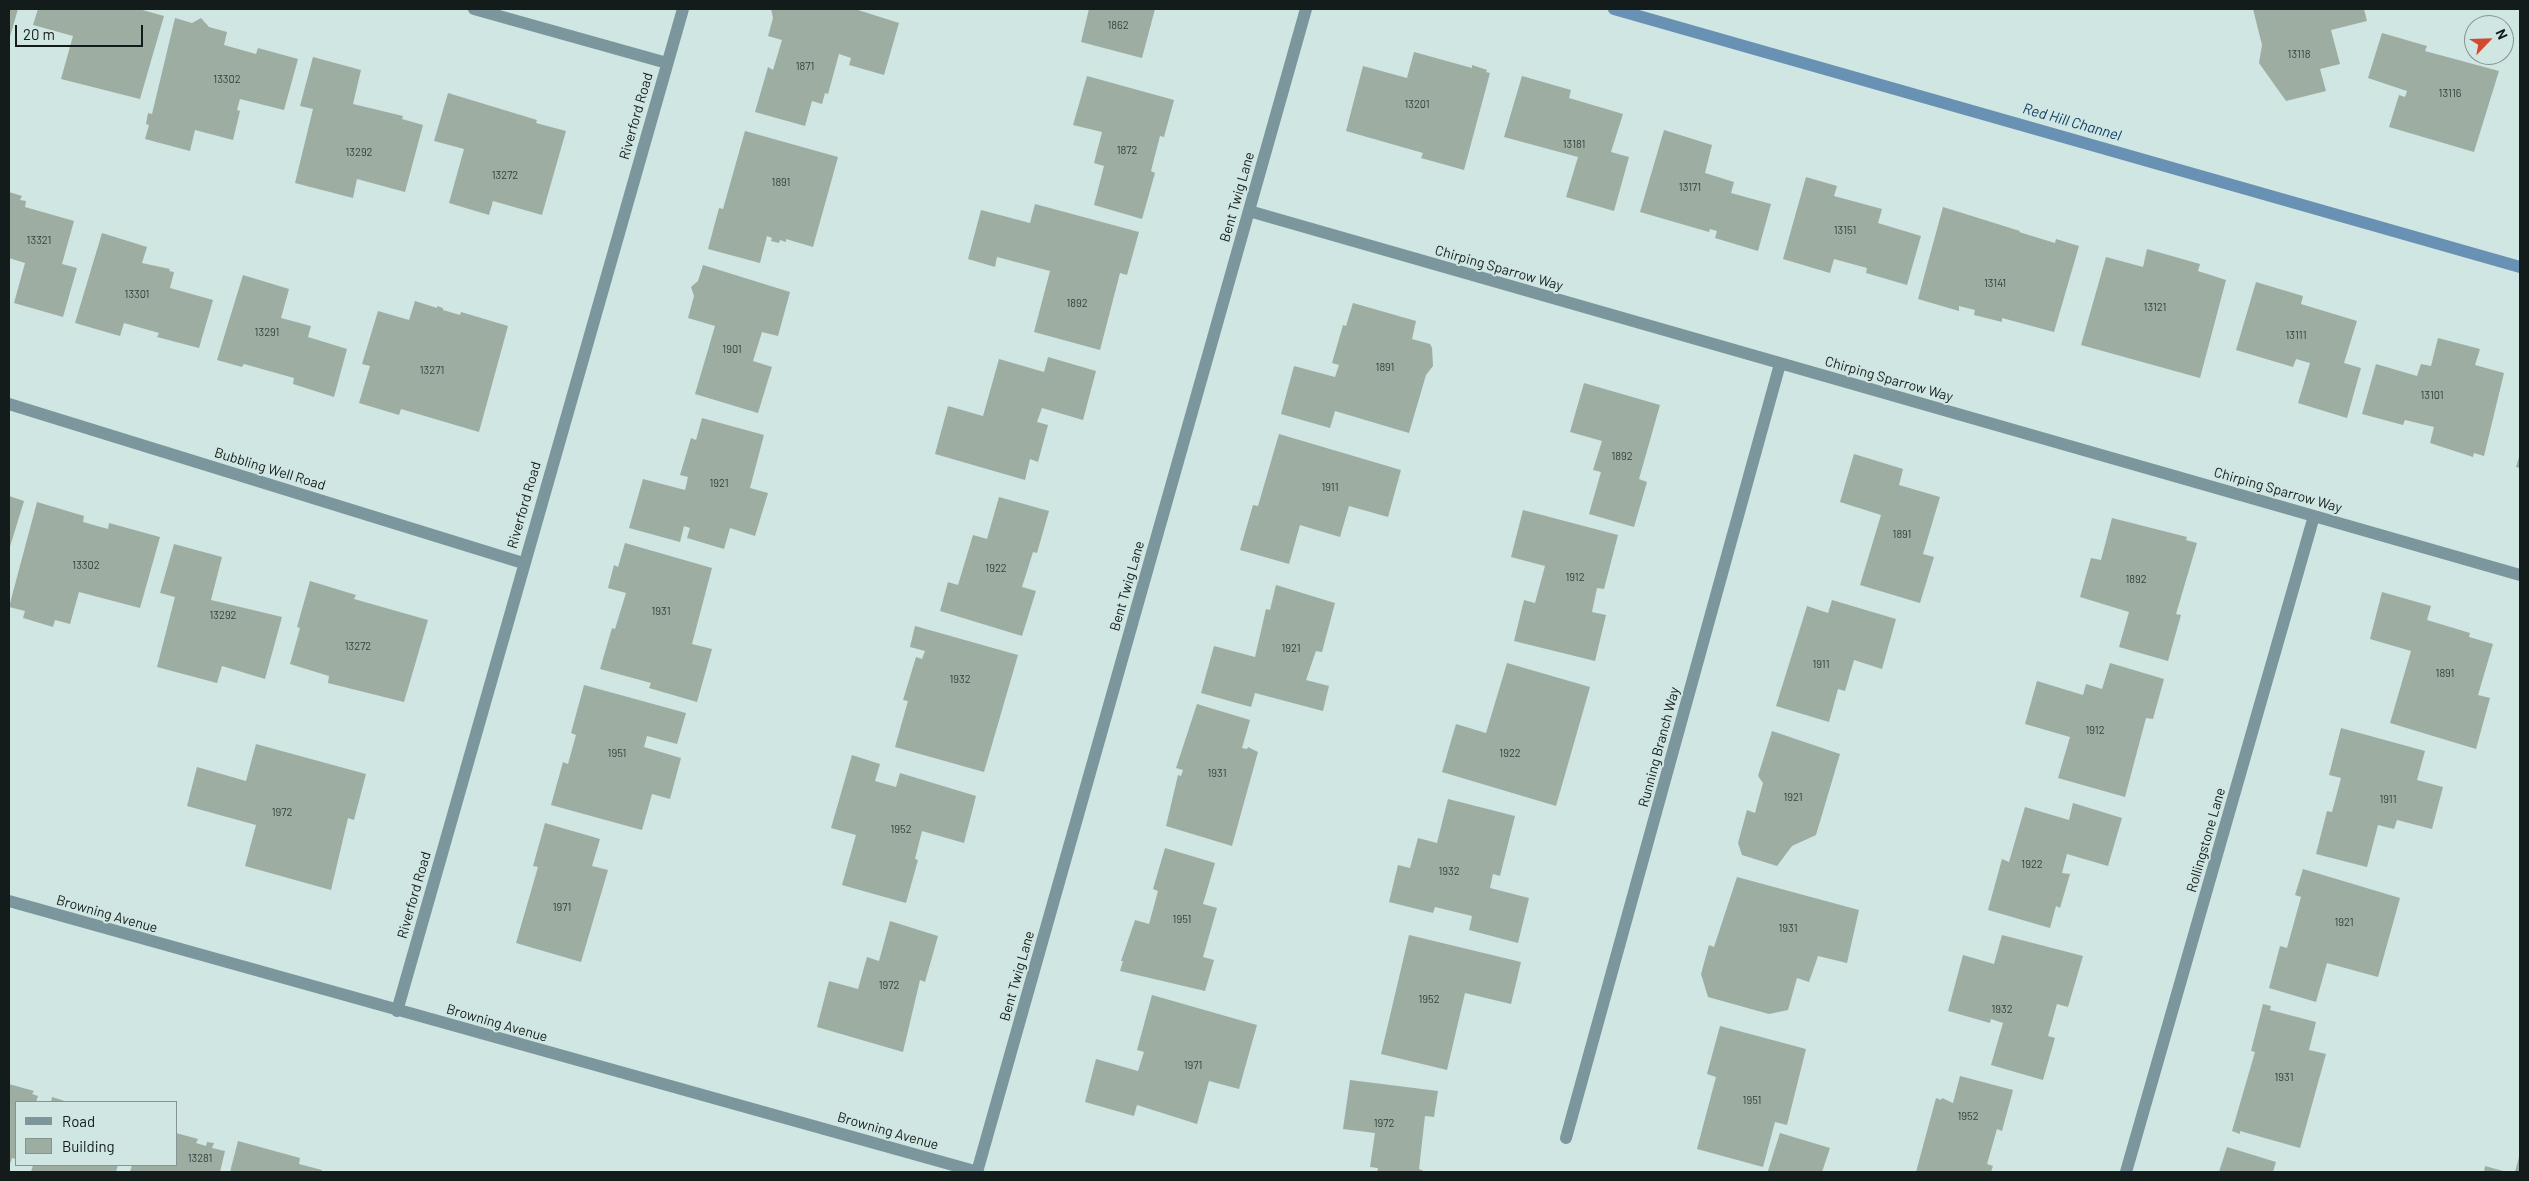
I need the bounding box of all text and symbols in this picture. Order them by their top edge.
scale bar [18,15,145,47]
north arrow [2464,15,2514,65]
house number: 1862 [1107,18,1129,32]
text: 20 m [23,25,55,43]
text: N [2493,26,2512,42]
house number: 13118 [2288,47,2310,61]
house number: 1871 [796,59,814,73]
street label: Riverford Road [616,71,656,161]
house number: 13302 [213,72,241,86]
house number: 13116 [2439,86,2461,100]
house number: 13201 [1404,97,1430,111]
water label: Red Hill Channel [2021,99,2123,145]
house number: 13181 [1563,137,1585,151]
house number: 1872 [1117,143,1137,157]
house number: 13292 [345,145,373,159]
street label: Bent Twig Lane [1216,150,1258,244]
house number: 13272 [492,168,518,182]
house number: 1891 [772,175,790,189]
house number: 13171 [1679,180,1701,194]
house number: 13151 [1834,223,1856,237]
house number: 13321 [27,233,51,247]
street label: Chirping Sparrow Way [1433,242,1565,294]
house number: 13141 [1984,276,2006,290]
house number: 13301 [125,287,149,301]
house number: 1892 [1066,296,1088,310]
house number: 13121 [2144,300,2166,314]
house number: 13291 [255,325,279,339]
house number: 13111 [2285,328,2307,342]
house number: 1901 [722,342,742,356]
street label: Chirping Sparrow Way [1823,353,1955,405]
house number: 1891 [1376,360,1394,374]
house number: 13271 [420,363,444,377]
house number: 13101 [2420,388,2444,402]
street label: Bubbling Well Road [212,444,328,494]
house number: 1892 [1611,449,1633,463]
street label: Riverford Road [504,460,544,550]
street label: Chirping Sparrow Way [2212,464,2344,516]
house number: 1921 [709,476,729,490]
house number: 1911 [1321,480,1339,494]
house number: 1891 [1893,527,1911,541]
street label: Bent Twig Lane [1106,539,1148,633]
house number: 13302 [72,558,100,572]
house number: 1922 [985,561,1007,575]
house number: 1912 [1565,570,1585,584]
house number: 1892 [2125,572,2147,586]
house number: 1931 [651,604,671,618]
house number: 13292 [209,608,237,622]
house number: 13272 [345,639,371,653]
house number: 1921 [1281,641,1301,655]
house number: 1911 [1812,657,1830,671]
house number: 1891 [2436,666,2454,680]
house number: 1932 [949,672,971,686]
street label: Running Branch Way [1635,685,1683,809]
house number: 1912 [2085,723,2105,737]
house number: 1951 [608,746,626,760]
house number: 1922 [1499,746,1521,760]
house number: 1931 [1207,766,1227,780]
street label: Rollingstone Lane [2183,786,2229,894]
house number: 1921 [1783,790,1803,804]
house number: 1911 [2379,792,2397,806]
house number: 1972 [272,805,292,819]
house number: 1952 [890,822,912,836]
street label: Riverford Road [394,850,434,940]
house number: 1922 [2021,857,2043,871]
house number: 1932 [1438,864,1460,878]
street label: Browning Avenue [54,891,160,937]
house number: 1971 [553,900,571,914]
house number: 1951 [1173,912,1191,926]
house number: 1921 [2334,915,2354,929]
house number: 1931 [1778,921,1798,935]
street label: Bent Twig Lane [996,929,1038,1023]
house number: 1972 [879,978,899,992]
house number: 1952 [1418,992,1440,1006]
street label: Browning Avenue [444,1000,550,1046]
house number: 1932 [1991,1002,2013,1016]
house number: 1971 [1184,1058,1202,1072]
house number: 1931 [2274,1070,2294,1084]
house number: 1951 [1743,1093,1761,1107]
legend [15,1101,178,1166]
street label: Browning Avenue [835,1108,941,1154]
house number: 1952 [1957,1109,1979,1123]
text: Road [62,1112,95,1130]
house number: 1972 [1374,1116,1394,1130]
text: Building [62,1137,115,1155]
house number: 13281 [188,1151,212,1165]

